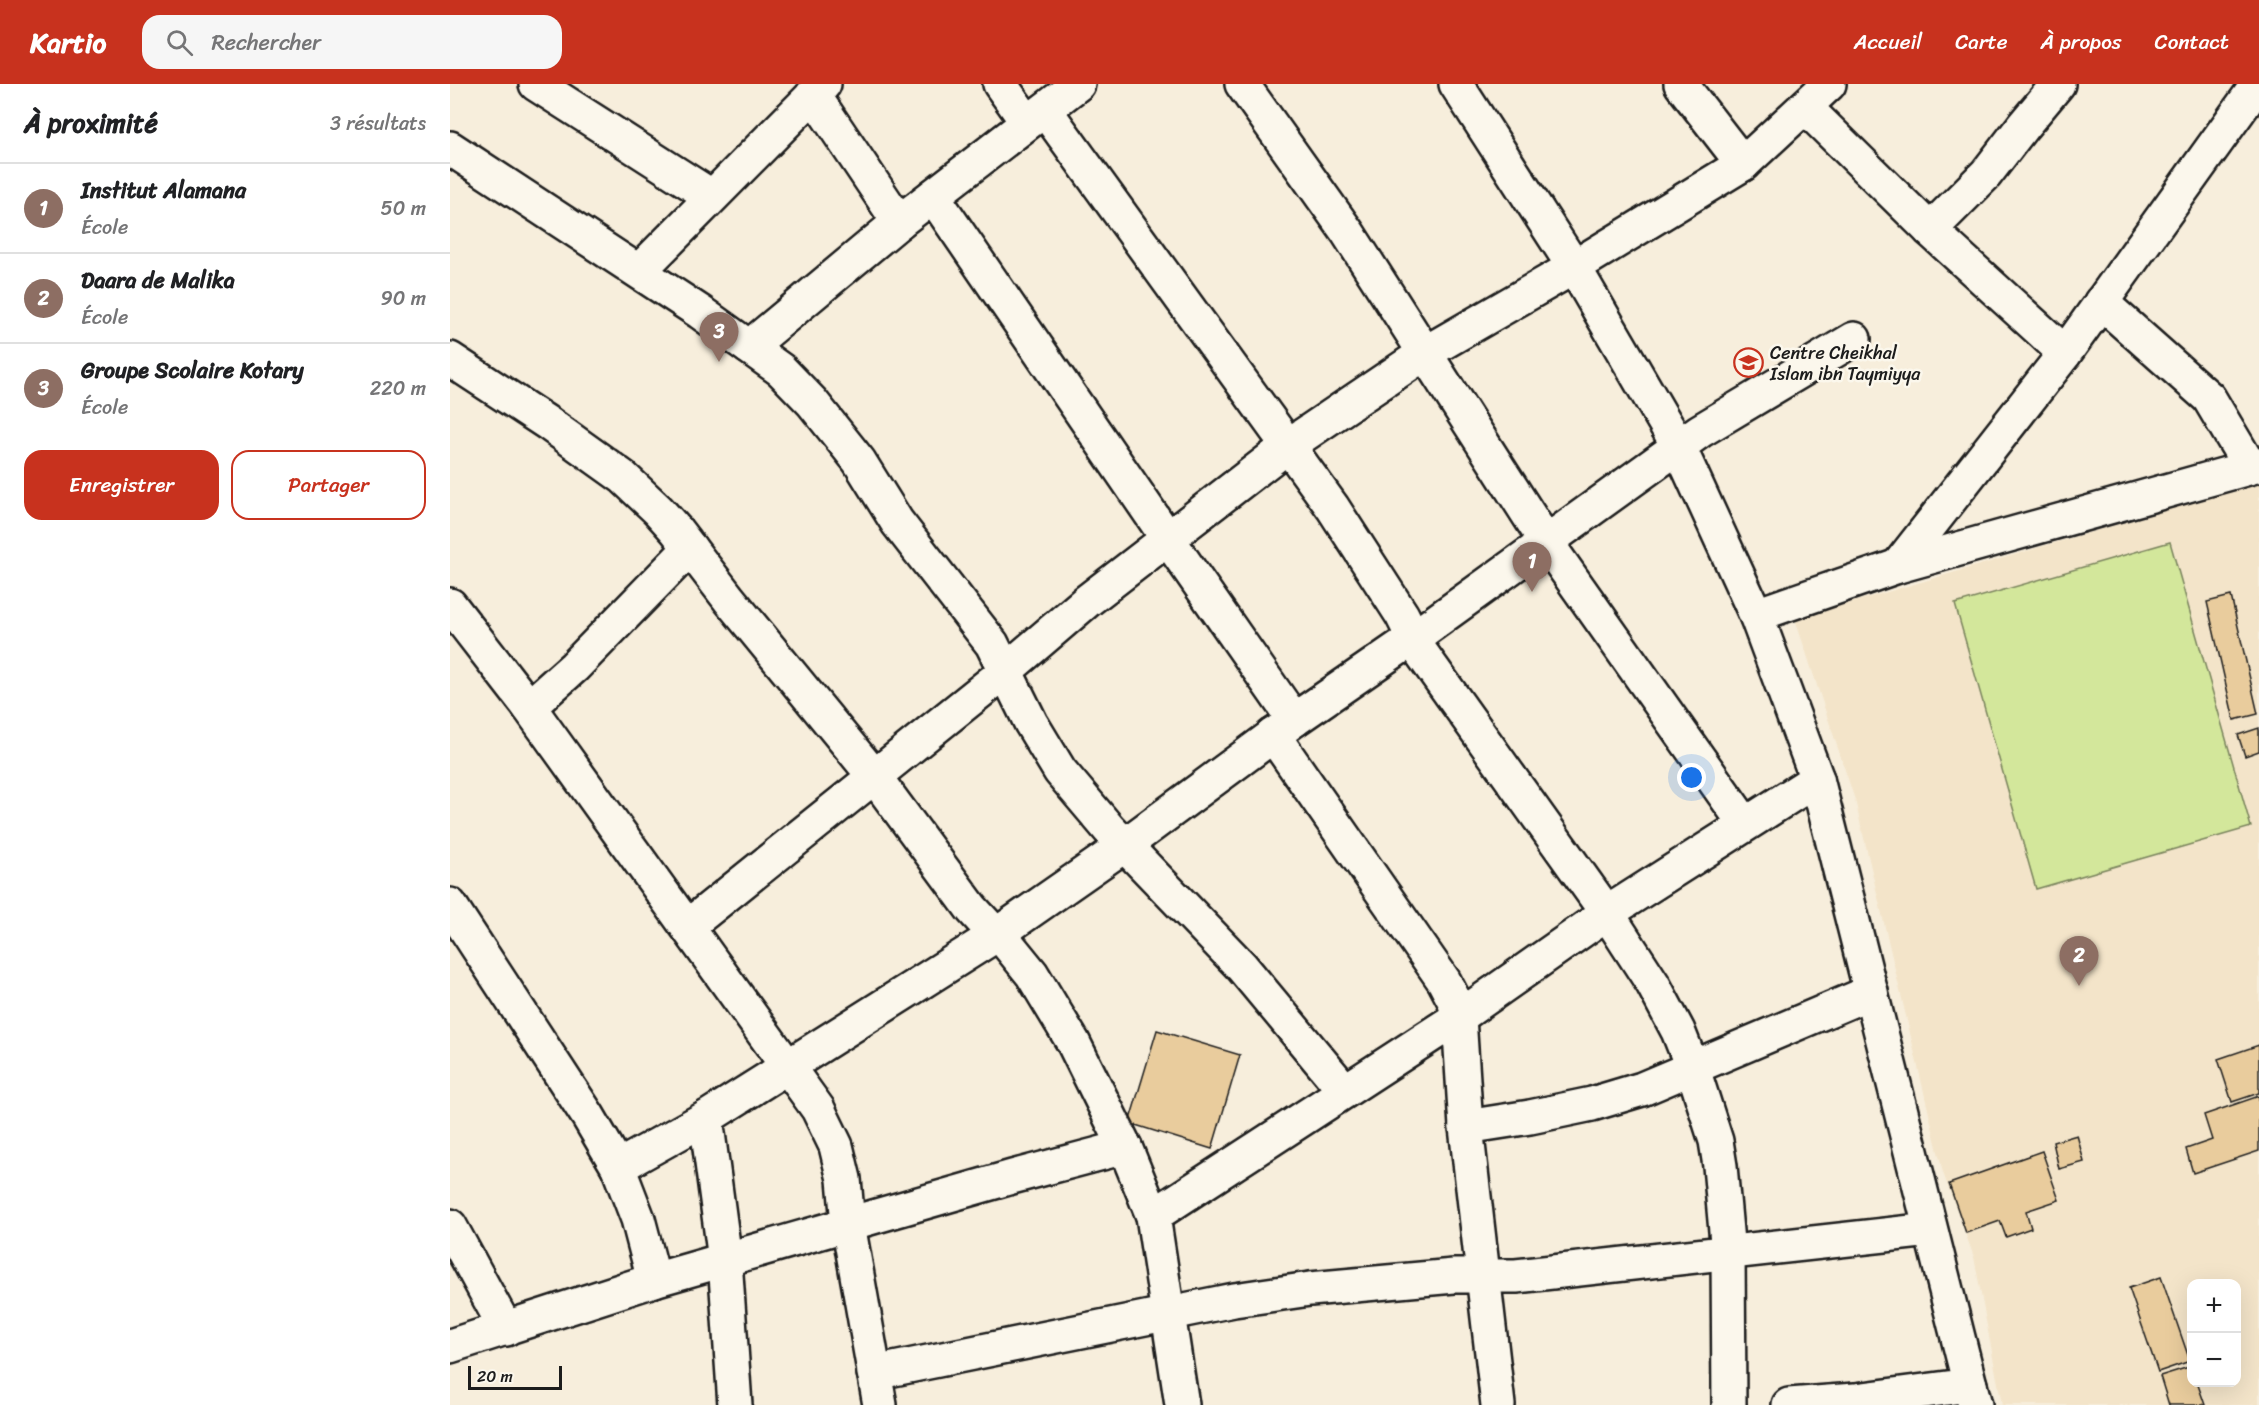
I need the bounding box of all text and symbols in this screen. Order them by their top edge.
search box [142,15,562,69]
text: Kartio [30,18,106,67]
text: Rechercher [211,23,321,62]
text: Accueil [1854,23,1922,61]
text: Carte [1955,23,2008,61]
text: À propos [2041,23,2122,61]
text: Contact [2155,23,2229,61]
icon: search [163,26,196,59]
text: À proximité [24,100,158,146]
text: 3 résultats [330,106,426,141]
text: Institut Alamana [81,171,246,210]
text: 1 [39,191,48,226]
text: 50 m [381,191,426,226]
text: École [81,210,128,245]
text: Daara de Malika [81,261,235,300]
text: 2 [38,281,49,316]
text: 90 m [381,281,426,316]
text: École [81,300,128,335]
pin: 3 [700,312,738,362]
place label: Centre Cheikhal Islam ibn Taymiyya [1769,337,1921,390]
school or university icon: Centre Cheikhal Islam ibn Taymiyya [1733,347,1765,379]
text: Groupe Scolaire Kotary [81,351,304,390]
text: 3 [38,371,49,406]
text: 220 m [370,371,426,406]
text: École [81,390,128,425]
button: Enregistrer [24,450,219,520]
button: Partager [231,450,426,520]
pin: 1 [1512,542,1552,592]
your location [1677,763,1706,792]
pin: 2 [2060,936,2098,986]
map controls [2187,1279,2241,1387]
button: + [2187,1279,2241,1333]
button: − [2187,1333,2241,1387]
text: 20 m [477,1362,513,1391]
scale bar [468,1363,562,1390]

